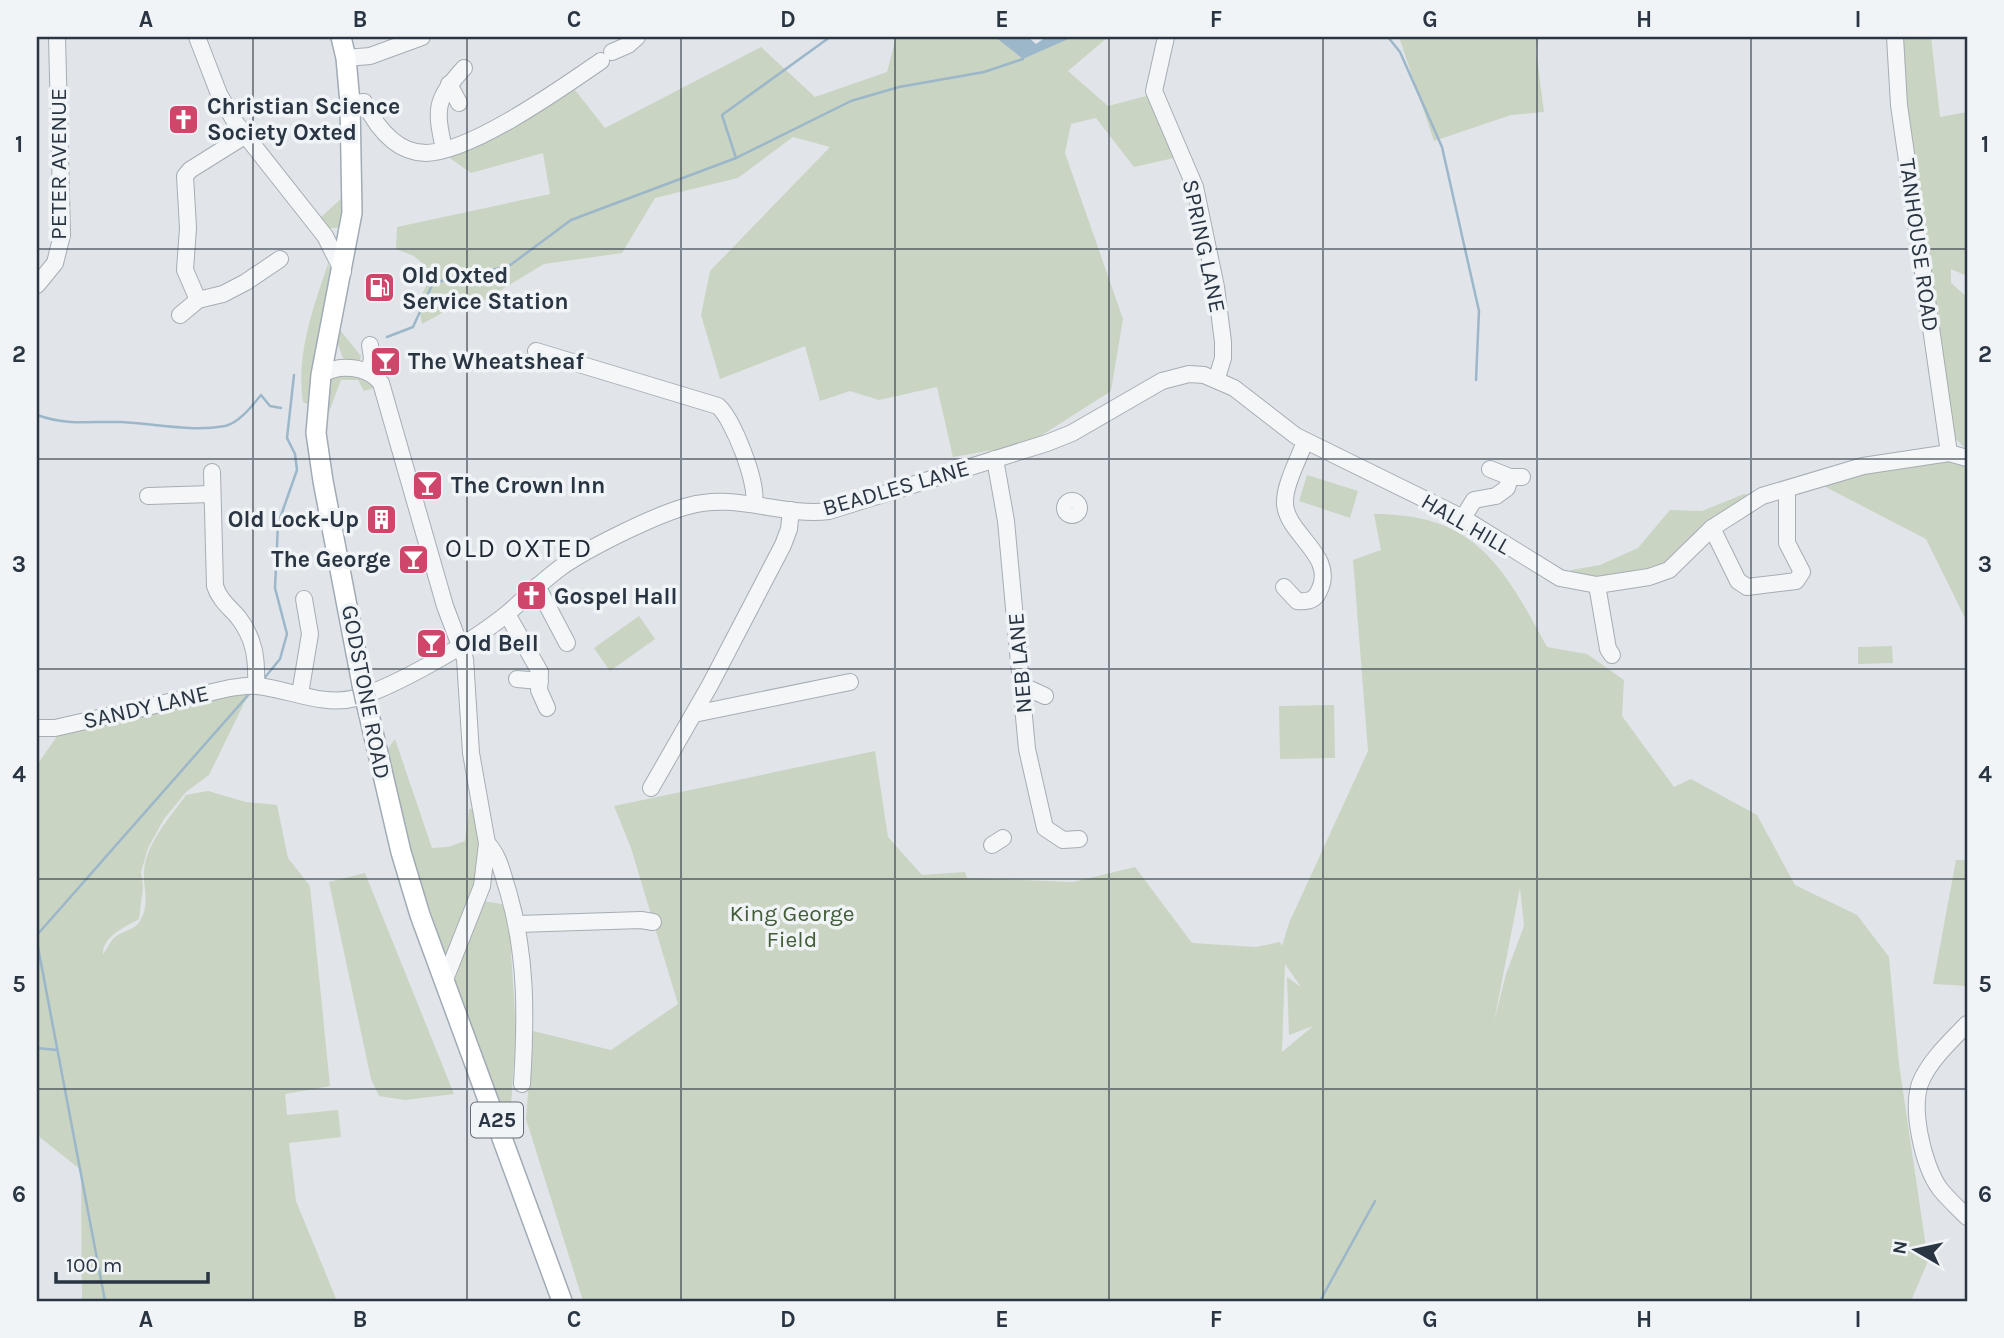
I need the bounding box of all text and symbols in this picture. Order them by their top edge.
text: A [139,6,153,33]
text: B [353,6,367,33]
text: C [567,6,581,33]
text: D [780,6,796,33]
text: E [995,6,1009,33]
text: F [1210,6,1222,33]
text: G [1422,6,1438,33]
text: H [1636,6,1652,33]
text: I [1854,6,1862,33]
street label: PETER AVENUE [45,88,72,240]
place label: Christian Science Society Oxted [207,93,400,146]
church icon: Christian Science Society Oxted [167,102,201,136]
text: 1 [15,131,23,158]
text: 1 [1981,131,1989,158]
street label: TANHOUSE ROAD [1893,157,1945,333]
street label: SPRING LANE [1177,177,1231,315]
place label: Old Oxted Service Station [402,262,569,315]
fuel station icon: Old Oxted Service Station [362,271,396,305]
text: 2 [12,341,26,368]
text: 2 [1978,341,1992,368]
bar icon: The Wheatsheaf [368,344,402,378]
place label: The Wheatsheaf [408,348,584,375]
street label: BEADLES LANE [820,454,972,522]
bar icon: The Crown Inn [411,468,445,502]
place label: The Crown Inn [451,472,605,499]
street label: HALL HILL [1416,488,1516,561]
building icon: Old Lock-Up [365,502,399,536]
place label: Old Lock-Up [228,506,359,533]
district label: OLD OXTED [445,533,593,564]
bar icon: The George [397,542,431,576]
place label: The George [271,546,391,573]
text: 3 [12,551,26,578]
text: 3 [1978,551,1992,578]
church icon: Gospel Hall [514,579,548,613]
place label: Gospel Hall [554,583,677,610]
street label: GODSTONE ROAD [336,603,396,781]
street label: NEB LANE [1002,611,1038,715]
bar icon: Old Bell [415,626,449,660]
place label: Old Bell [455,630,539,657]
street label: SANDY LANE [81,679,211,735]
text: 4 [12,761,26,788]
text: 4 [1978,761,1992,788]
park label: King George Field [729,900,855,953]
text: 5 [12,971,26,998]
text: 5 [1978,971,1992,998]
road number: A25 [471,1102,523,1138]
text: 6 [12,1181,26,1208]
text: 6 [1978,1181,1992,1208]
north arrow [1882,1216,1952,1286]
text: N [1888,1239,1912,1256]
scale bar [56,1240,208,1284]
text: 100 m [66,1253,123,1277]
text: A [139,1306,153,1333]
text: B [353,1306,367,1333]
text: C [567,1306,581,1333]
text: D [780,1306,796,1333]
text: E [995,1306,1009,1333]
text: F [1210,1306,1222,1333]
text: G [1422,1306,1438,1333]
text: H [1636,1306,1652,1333]
text: I [1854,1306,1862,1333]

